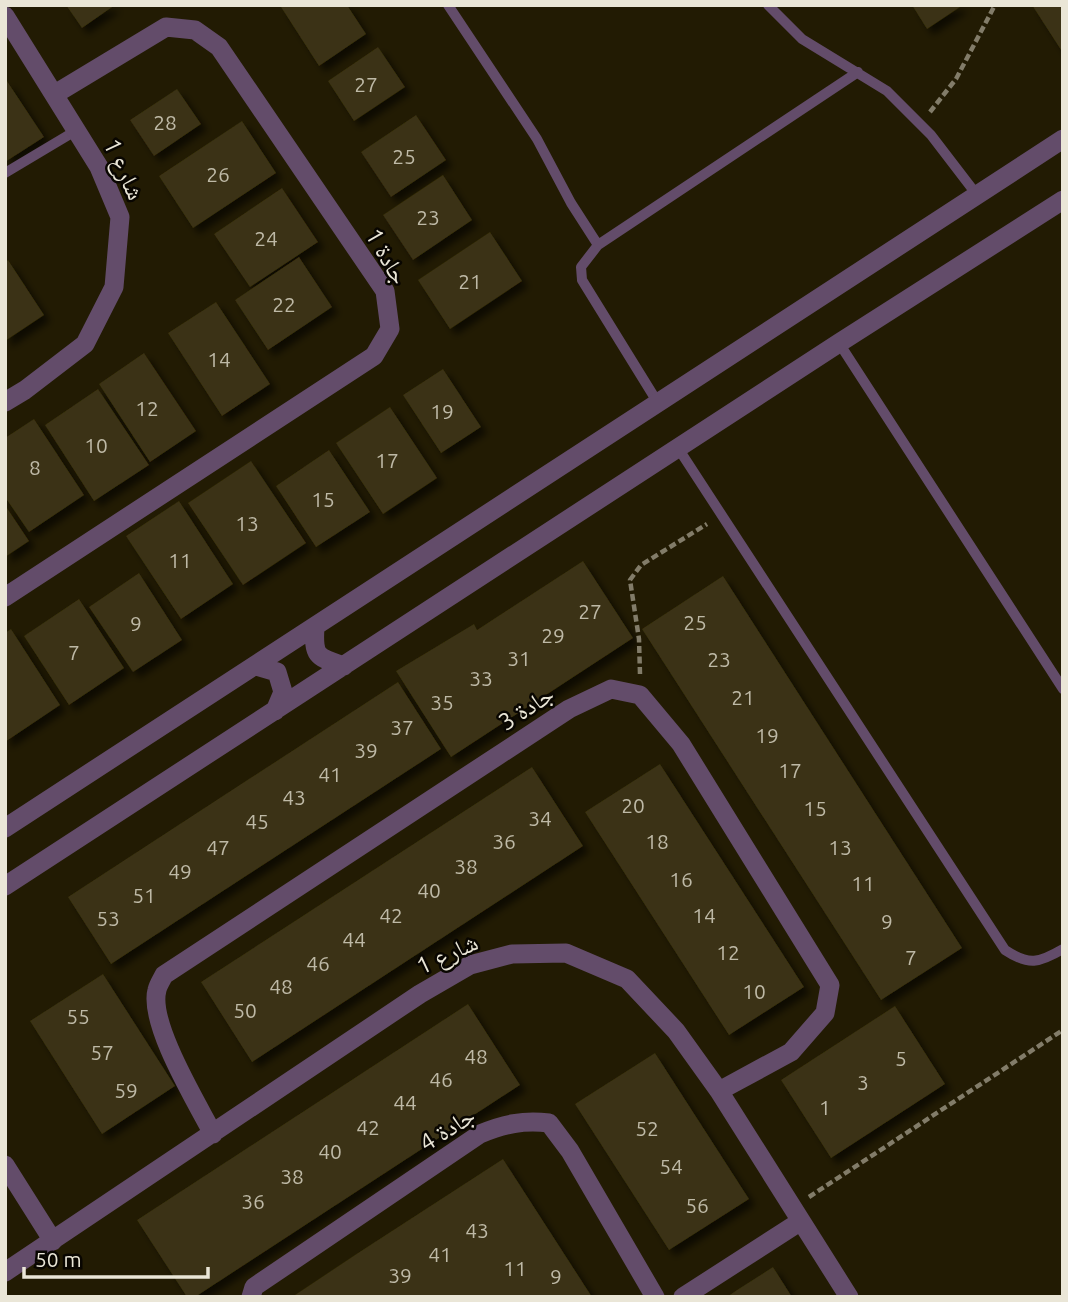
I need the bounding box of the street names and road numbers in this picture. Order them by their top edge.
street label: شارع 1 [96,134,150,205]
street label: جادة 1 [360,223,414,289]
street label: جادة 3 [493,680,559,736]
street label: شارع 1 [412,928,483,982]
street label: جادة 4 [414,1102,480,1157]

